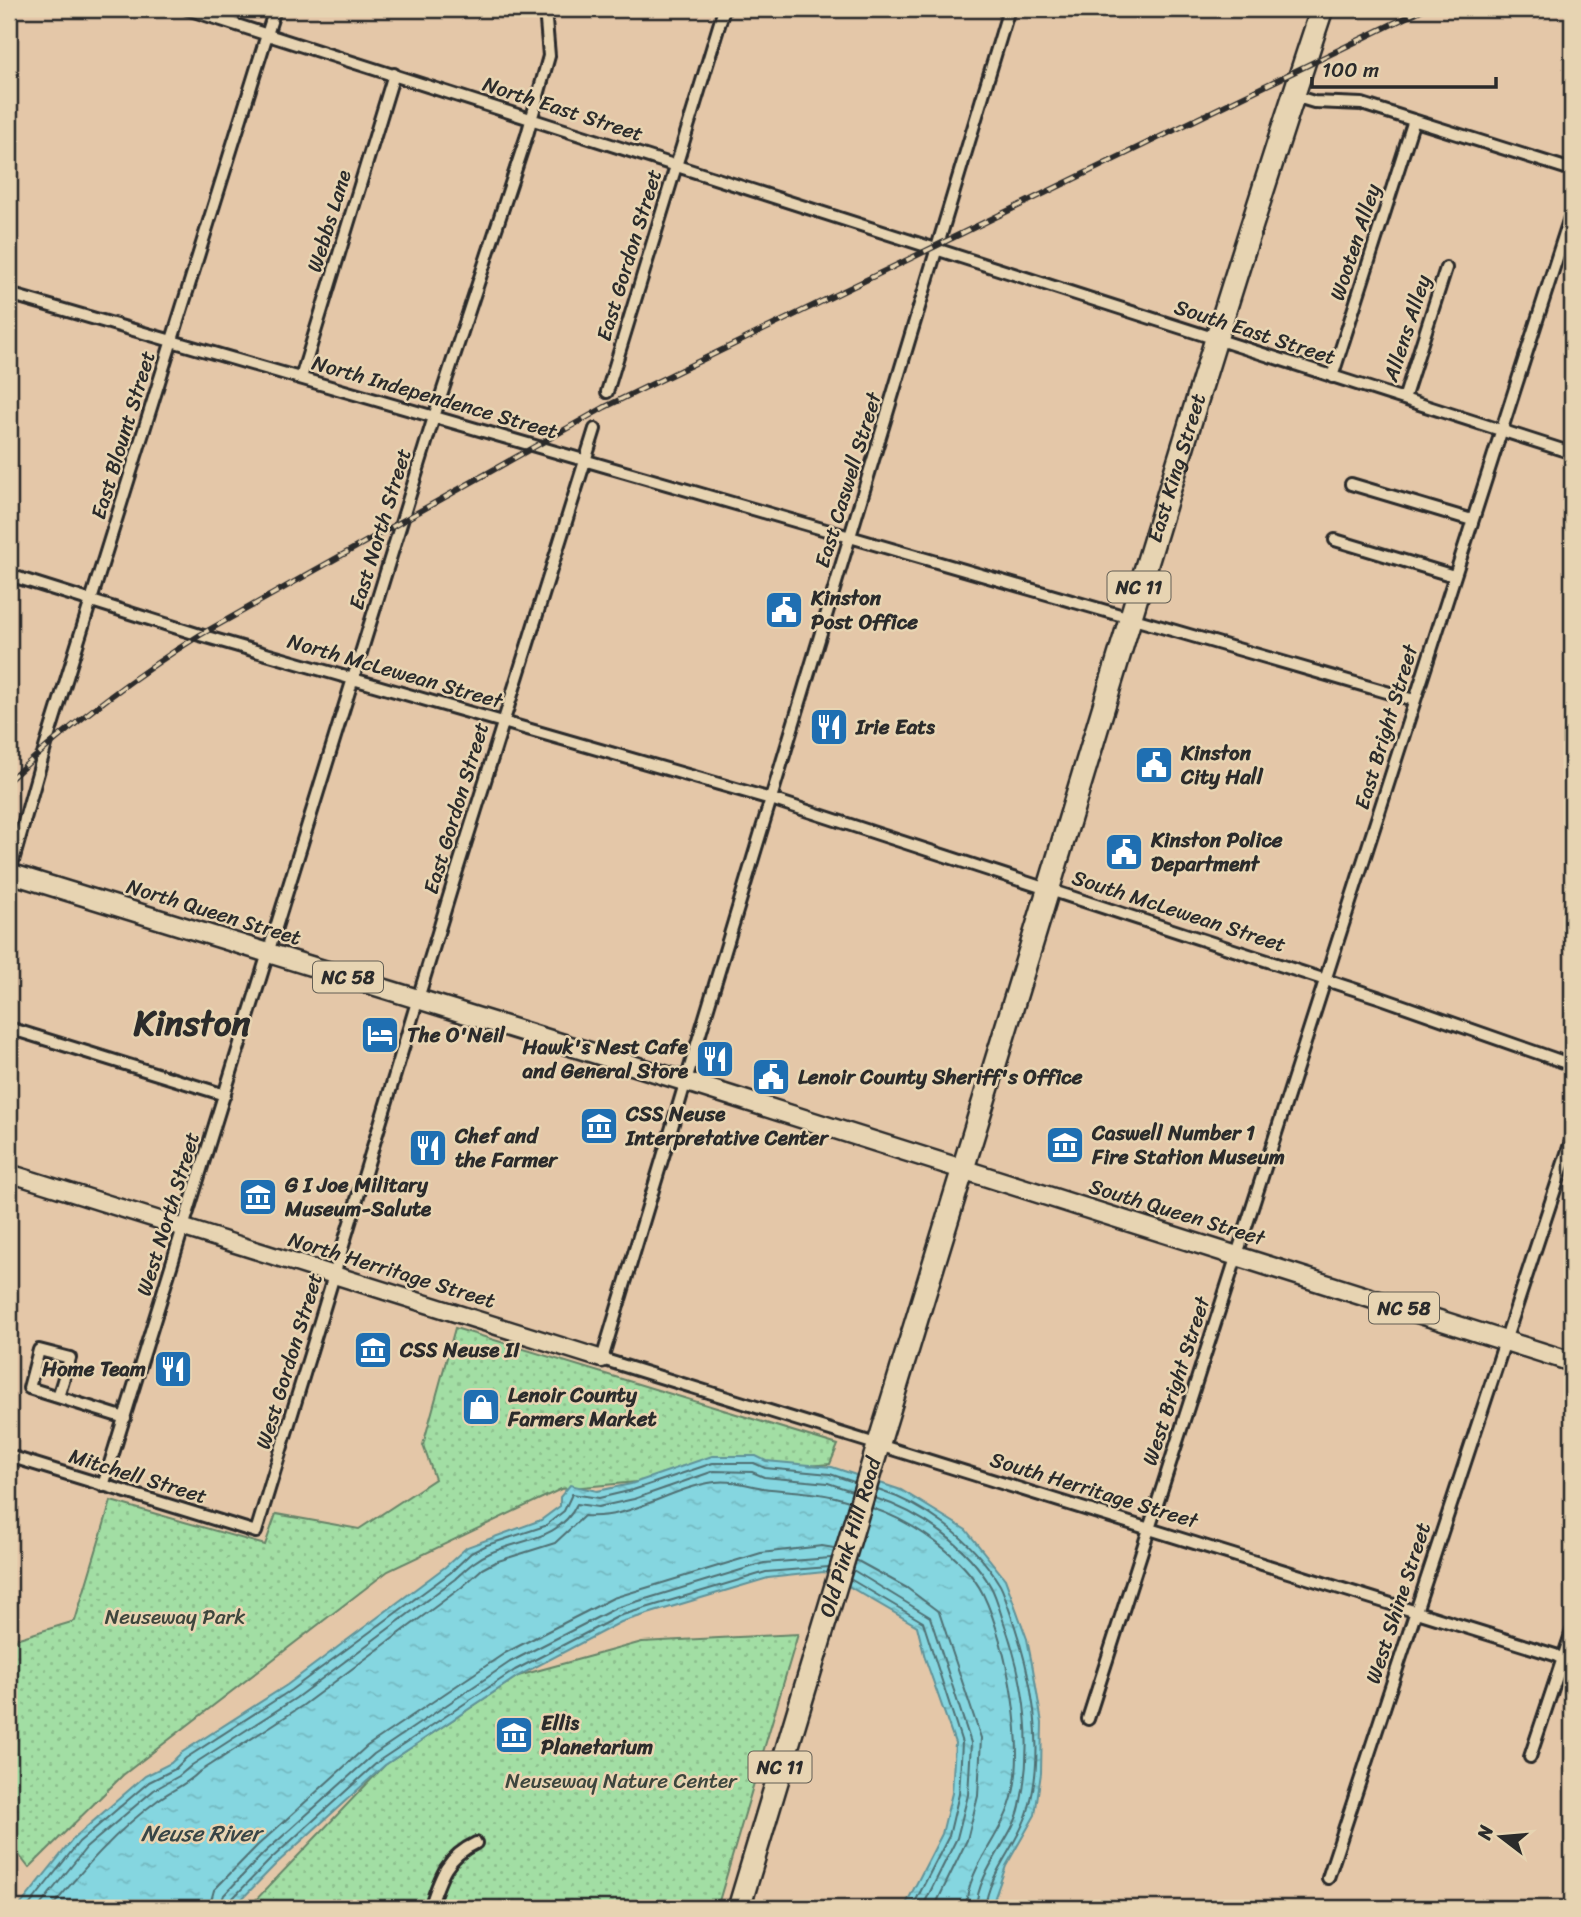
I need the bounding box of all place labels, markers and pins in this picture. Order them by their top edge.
place label: Kinston Post Office [810,579,918,641]
public building icon: Kinston Post Office [763,589,805,631]
restaurant icon: Irie Eats [808,706,850,748]
place label: Irie Eats [855,708,935,746]
place label: Kinston City Hall [1180,734,1264,796]
public building icon: Kinston City Hall [1133,744,1175,786]
place label: Kinston Police Department [1150,821,1283,883]
public building icon: Kinston Police Department [1103,831,1145,873]
hotel icon: The O'Neil [359,1014,401,1056]
place label: The O'Neil [407,1016,506,1054]
place label: Hawk's Nest Cafe and General Store [521,1028,689,1090]
restaurant icon: Hawk's Nest Cafe and General Store [694,1038,736,1080]
public building icon: Lenoir County Sheriff's Office [750,1056,792,1098]
place label: Lenoir County Sheriff's Office [798,1058,1083,1096]
place label: CSS Neuse Interpretative Center [625,1095,830,1157]
museum icon: CSS Neuse Interpretative Center [578,1105,620,1147]
place label: Caswell Number 1 Fire Station Museum [1091,1114,1285,1176]
place label: Chef and the Farmer [454,1117,559,1179]
museum icon: Caswell Number 1 Fire Station Museum [1044,1124,1086,1166]
restaurant icon: Chef and the Farmer [407,1127,449,1169]
place label: G I Joe Military Museum-Salute [284,1166,432,1228]
museum icon: G I Joe Military Museum-Salute [237,1176,279,1218]
museum icon: CSS Neuse II [352,1329,394,1371]
place label: CSS Neuse II [399,1331,520,1369]
restaurant icon: Home Team [152,1348,194,1390]
place label: Home Team [41,1350,146,1388]
place label: Lenoir County Farmers Market [507,1376,657,1438]
shop icon: Lenoir County Farmers Market [460,1386,502,1428]
place label: Ellis Planetarium [541,1704,653,1766]
museum icon: Ellis Planetarium [493,1714,535,1756]

